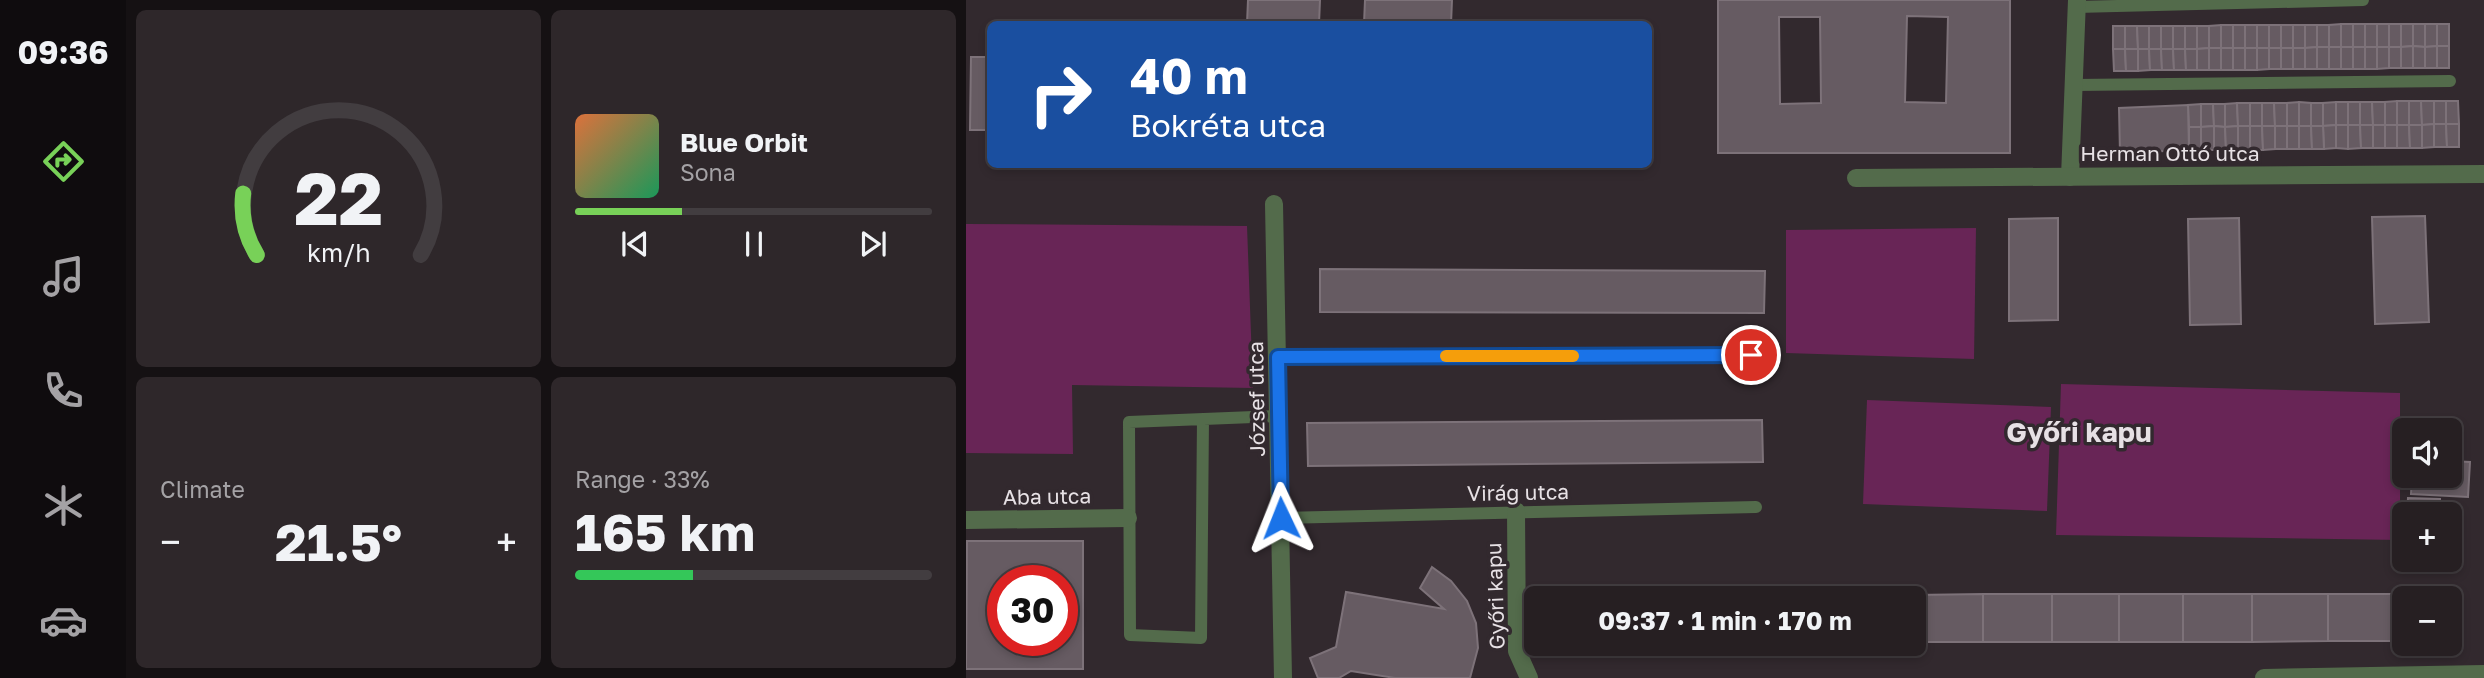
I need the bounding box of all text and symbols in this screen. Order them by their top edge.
text: 09:36 [17,33,109,71]
text: 40 m [1130,46,1248,105]
icon: right [1015,49,1106,140]
text: Bokréta utca [1130,106,1326,144]
text: Blue Orbit [680,127,808,158]
icon: directions [39,137,88,186]
street label: Herman Ottó utca [2080,140,2260,166]
text: 22 [294,154,383,241]
text: Sona [680,158,736,186]
icon: previous [616,225,654,263]
icon: pause [735,225,773,263]
icon: next [854,225,892,263]
text: km/h [307,237,370,268]
icon: music [39,252,88,301]
pin [1721,325,1781,385]
icon: arrive [1732,336,1770,374]
street label: József utca [1242,341,1270,457]
icon: phone [39,366,88,415]
district label: Győri kapu [2006,415,2152,448]
map controls [2392,418,2462,656]
button: sound [2392,418,2462,488]
text: Range · 33% [575,465,710,493]
text: Climate [160,475,245,503]
street label: Virág utca [1467,478,1569,506]
icon: climate [39,481,88,530]
position arrow [1244,481,1318,555]
street label: Aba utca [1003,482,1091,510]
text: 165 km [575,500,755,562]
button: + [2392,502,2462,572]
text: 21.5° [275,510,402,572]
text: − [160,519,181,564]
text: + [496,519,517,564]
street label: Győri kapu [1480,542,1510,650]
speed limit sign: 30 [987,565,1078,656]
button: − [2392,586,2462,656]
icon: car [39,596,88,645]
text: 09:37 · 1 min · 170 m [1598,605,1852,636]

